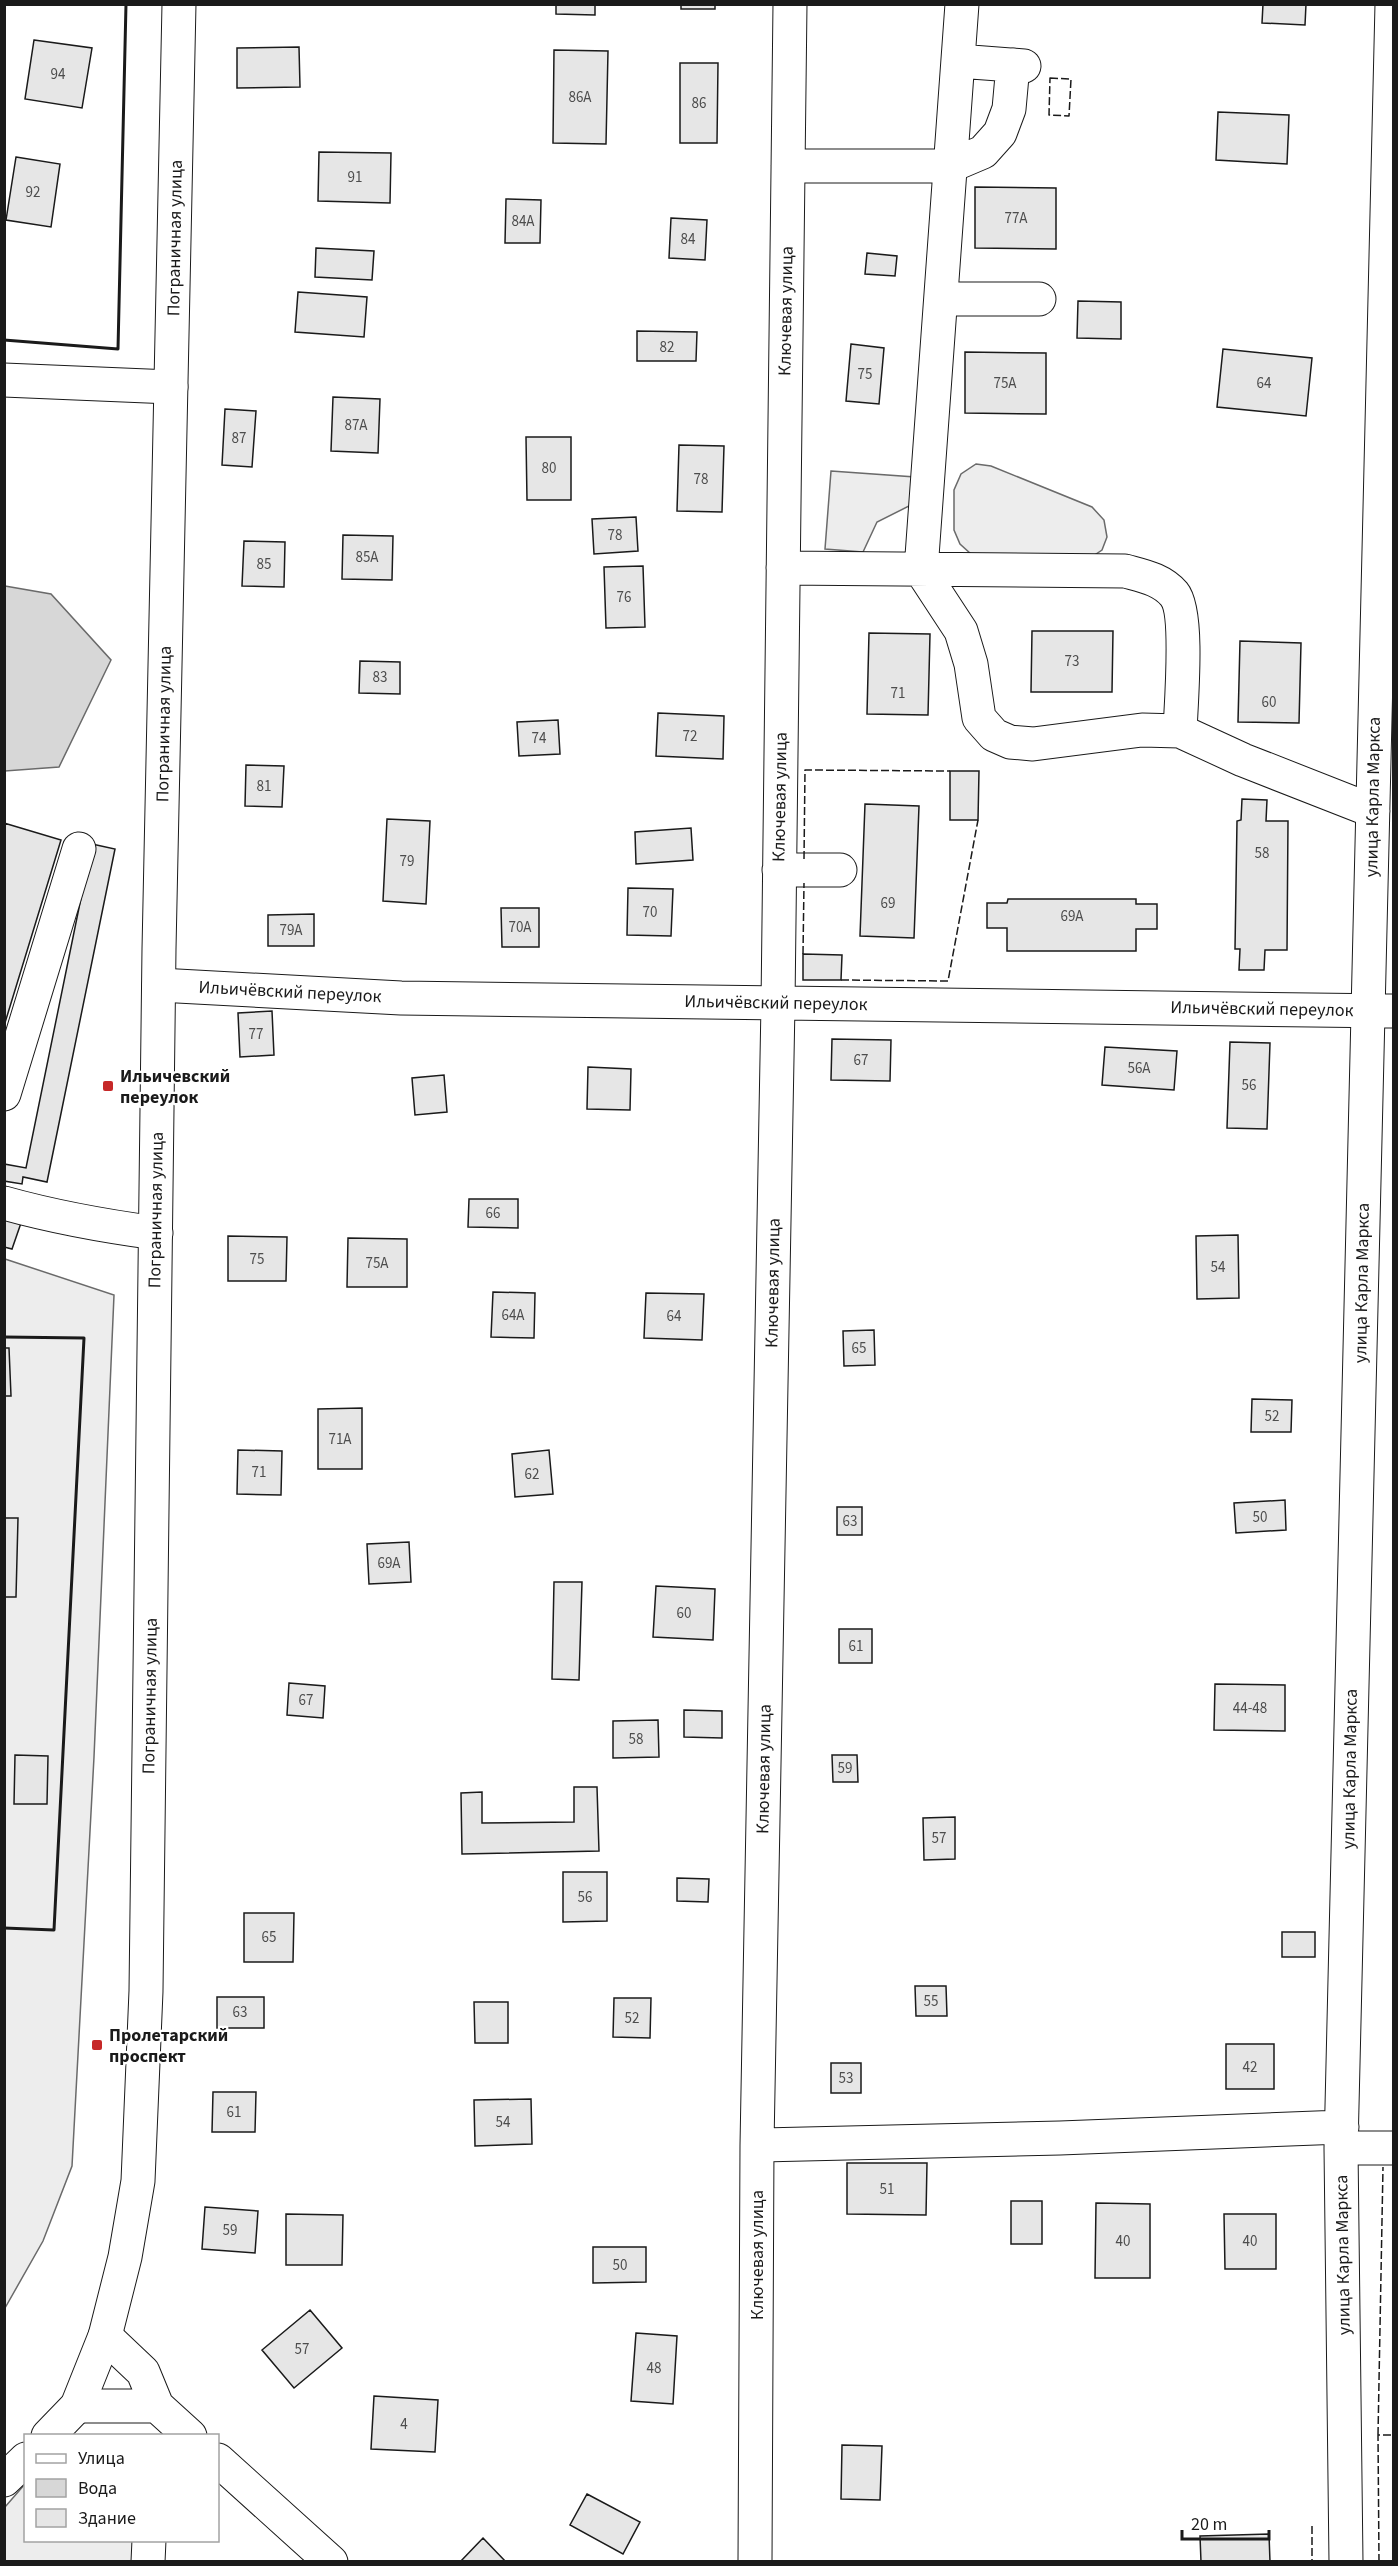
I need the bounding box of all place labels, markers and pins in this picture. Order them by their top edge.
place label: Ильичевский переулок [120,1064,230,1110]
marker: Ильичевский переулок [101,1079,115,1093]
place label: Пролетарский проспект [109,2023,228,2069]
marker: Пролетарский проспект [90,2038,104,2052]

